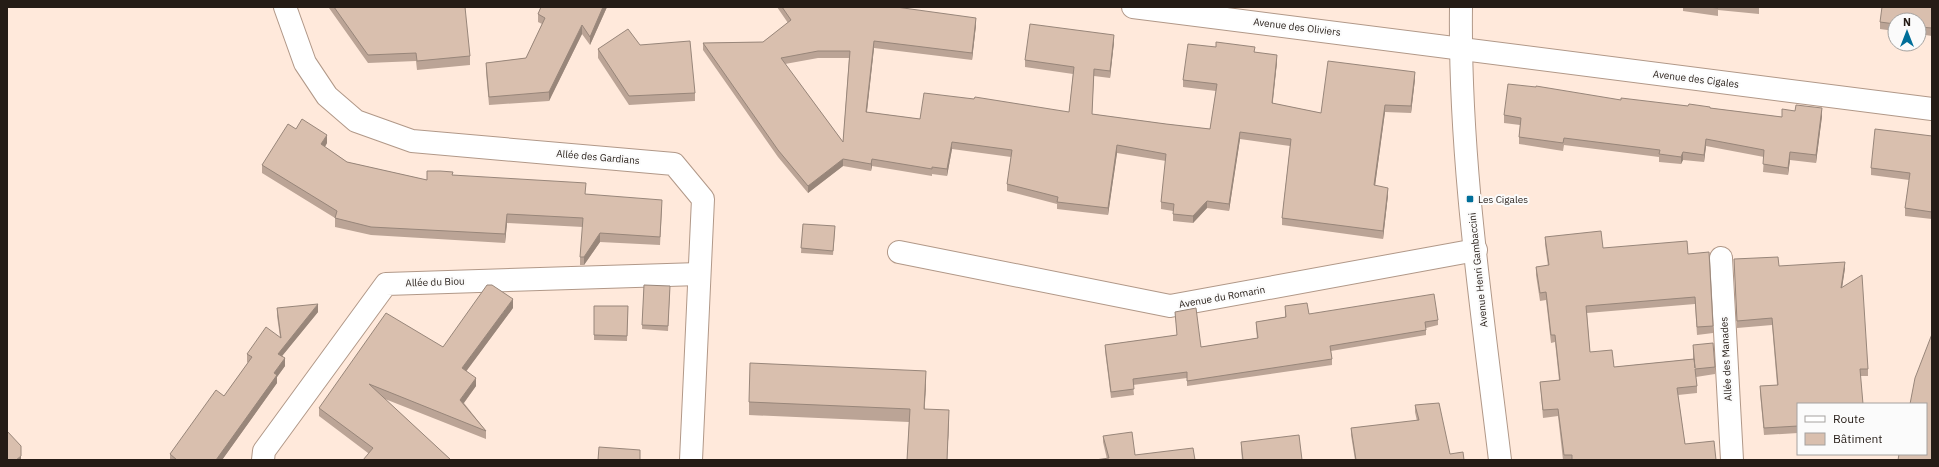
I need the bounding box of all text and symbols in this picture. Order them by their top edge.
north arrow [1887,12,1927,52]
street label: Avenue des Oliviers [1253,15,1342,39]
text: N [1903,15,1911,29]
street label: Avenue des Cigales [1652,67,1740,91]
street label: Allée des Gardians [556,147,640,167]
place label: Les Cigales [1478,193,1528,206]
marker: Les Cigales [1465,194,1475,204]
street label: Avenue Henri Gambaccini [1466,212,1490,328]
street label: Allée du Biou [405,274,465,290]
street label: Avenue du Romarin [1178,283,1266,311]
street label: Allée des Manades [1717,316,1735,401]
legend [1797,403,1927,455]
text: Route [1833,411,1865,426]
text: Bâtiment [1833,431,1883,446]

